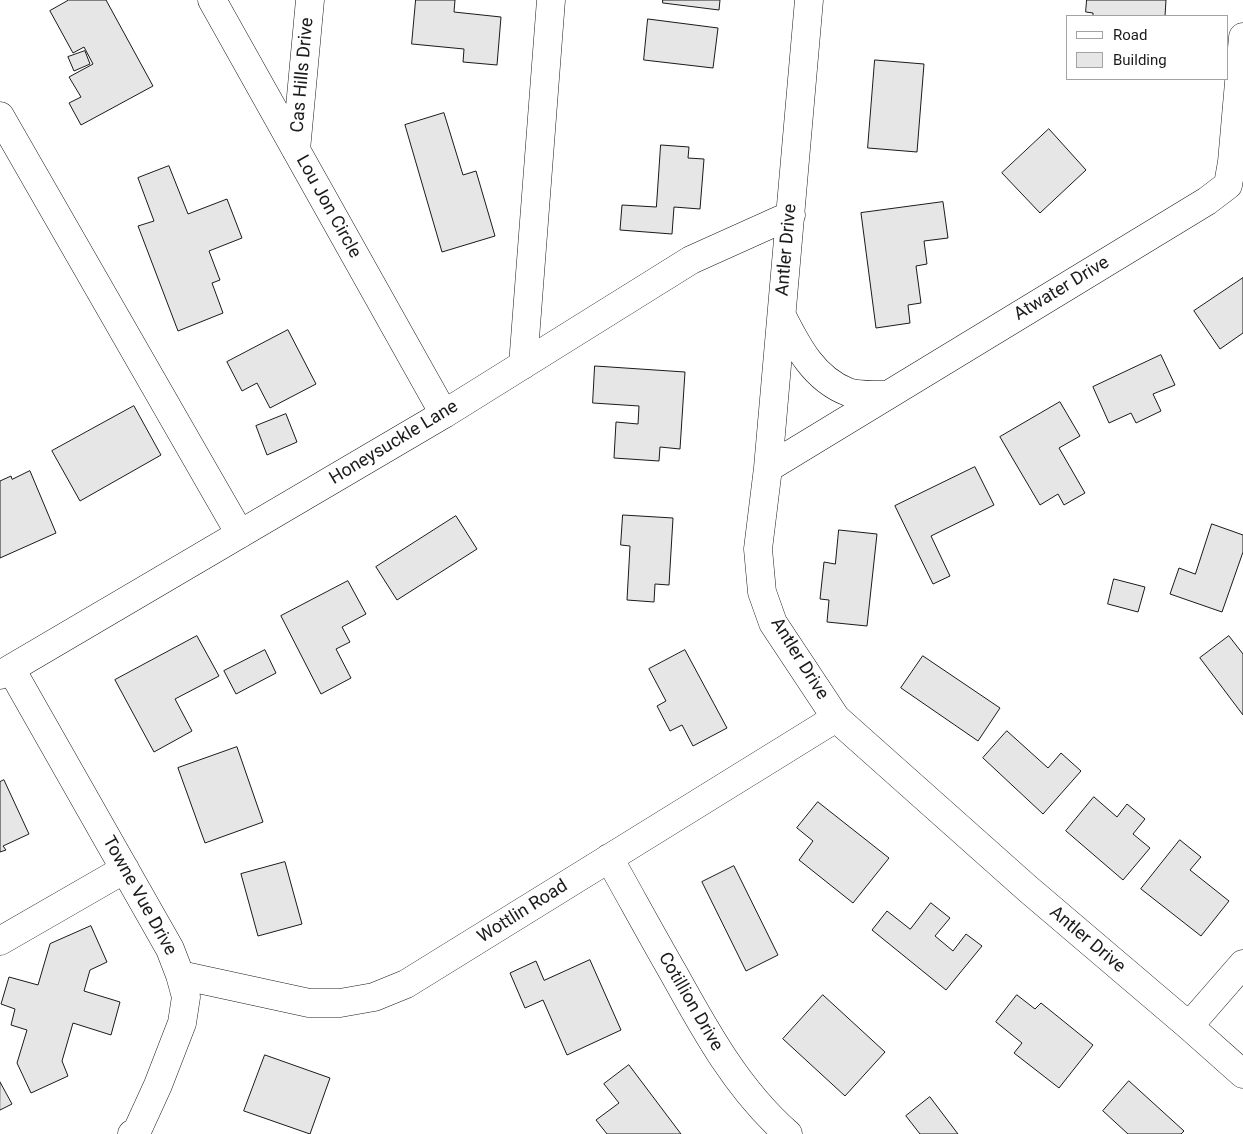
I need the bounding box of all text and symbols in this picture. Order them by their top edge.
legend [1066,15,1228,80]
street label: Cas Hills Drive [287,17,319,133]
text: Road [1113,26,1147,44]
text: Building [1113,51,1167,69]
street label: Lou Jon Circle [291,152,365,262]
street label: Antler Drive [772,203,802,297]
street label: Atwater Drive [1010,252,1114,326]
street label: Honeysuckle Lane [326,396,462,490]
street label: Antler Drive [765,614,833,704]
street label: Towne Vue Drive [97,833,181,959]
street label: Wottlin Road [474,876,572,948]
street label: Antler Drive [1045,902,1129,978]
street label: Cotillion Drive [653,949,727,1055]

